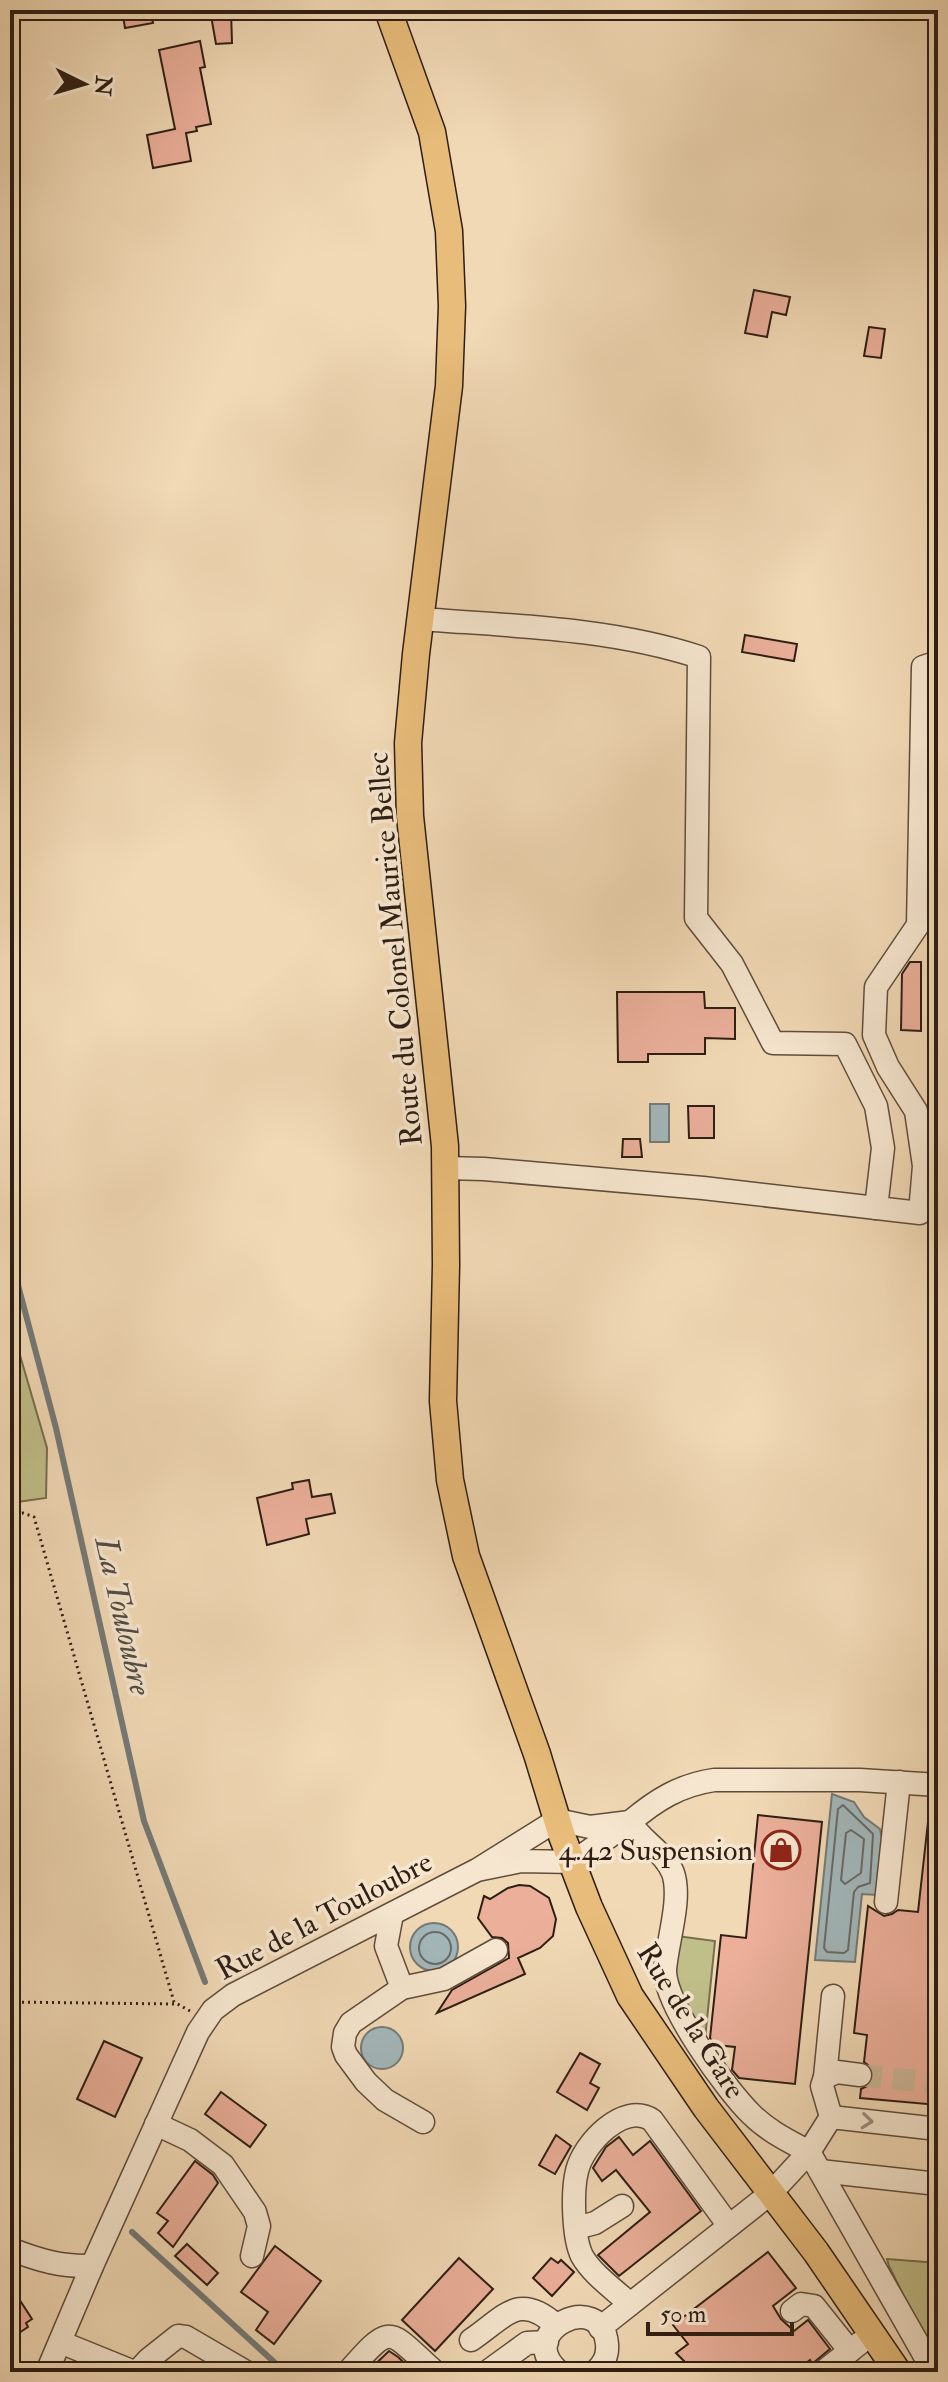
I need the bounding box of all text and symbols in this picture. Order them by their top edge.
north arrow [44,44,124,124]
text: N [88,74,118,97]
street label: Route du Colonel Maurice Bellec [359,751,431,1147]
water label: La Touloubre [85,1531,161,1699]
shop icon: 4.42 Suspension [760,1829,802,1871]
place label: 4.42 Suspension [559,1832,753,1869]
street label: Rue de la Touloubre [210,1843,438,1989]
street label: Rue de la Gare [628,1936,754,2106]
one-way arrow [861,2112,874,2129]
scale bar [648,2286,792,2336]
text: 50 m [660,2299,707,2330]

